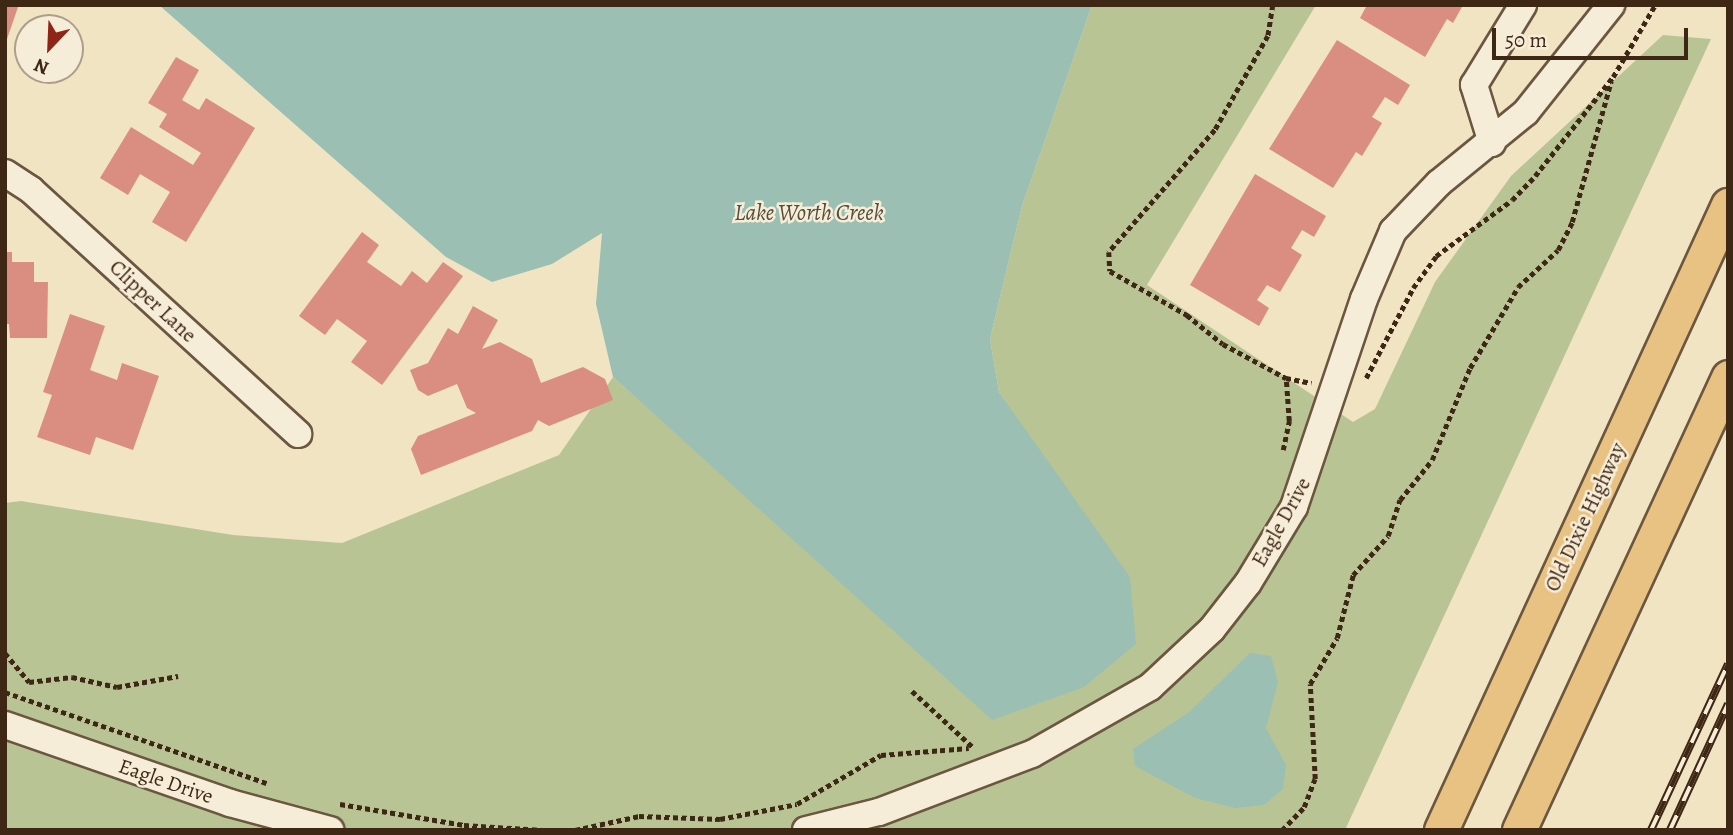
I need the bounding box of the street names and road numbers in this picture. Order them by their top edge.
street label: Clipper Lane [104,255,202,347]
street label: Old Dixie Highway [1539,439,1631,595]
street label: Eagle Drive [1246,473,1316,571]
street label: Eagle Drive [116,753,216,809]

